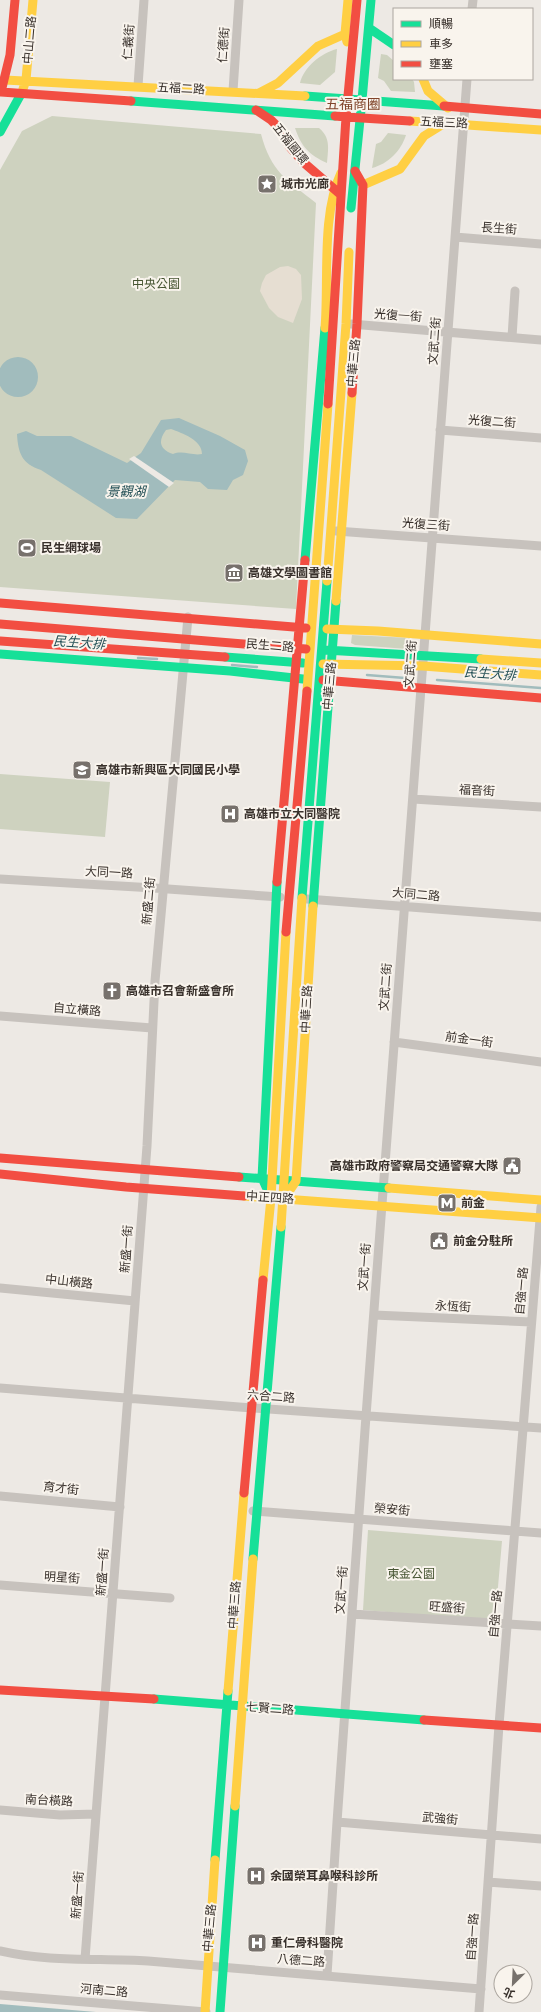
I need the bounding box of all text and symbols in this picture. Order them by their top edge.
legend [393,8,533,80]
street label: 中山二路 [20,15,40,65]
text: 順暢 [429,17,453,32]
street label: 仁義街 [120,24,138,60]
street label: 仁德街 [215,27,233,63]
text: 車多 [429,37,453,52]
text: 壅塞 [429,57,453,72]
street label: 五福二路 [157,80,205,98]
district label: 五福商圈 [325,96,381,113]
street label: 五福三路 [420,114,468,132]
street label: 五福圓環 [269,120,311,168]
place icon: 城市光廊 [256,173,278,195]
place label: 城市光廊 [281,177,329,192]
street label: 長生街 [481,220,517,238]
park label: 中央公園 [132,277,180,292]
street label: 光復一街 [374,307,422,325]
street label: 文武二街 [426,317,444,365]
street label: 中華三路 [344,338,364,388]
street label: 光復二街 [468,413,516,431]
water label: 景觀湖 [106,484,147,500]
street label: 光復三街 [402,516,450,534]
sports icon: 民生網球場 [16,537,38,559]
place label: 民生網球場 [41,541,101,556]
museum icon: 高雄文學圖書館 [223,562,245,584]
place label: 高雄文學圖書館 [248,566,332,581]
water label: 民生大排 [52,633,107,653]
street label: 民生二路 [245,636,295,656]
street label: 文武二街 [402,640,420,688]
street label: 中華三路 [320,661,340,711]
water label: 民生大排 [463,664,518,684]
school or university icon: 高雄市新興區大同國民小學 [71,759,93,781]
place label: 高雄市新興區大同國民小學 [96,763,240,778]
street label: 福音街 [459,783,495,799]
hospital icon: 高雄市立大同醫院 [219,803,241,825]
place label: 高雄市立大同醫院 [244,807,340,822]
street label: 大同一路 [85,864,133,882]
street label: 新盛二街 [139,876,159,926]
street label: 大同二路 [391,885,441,905]
street label: 文武二街 [377,963,395,1011]
church icon: 高雄市召會新盛會所 [101,980,123,1002]
place label: 高雄市召會新盛會所 [126,984,234,999]
street label: 中華三路 [298,985,316,1033]
street label: 自立橫路 [52,1000,102,1020]
street label: 前金一街 [444,1029,494,1051]
public building icon: 高雄市政府警察局交通警察大隊 [501,1155,523,1177]
place label: 高雄市政府警察局交通警察大隊 [330,1159,498,1174]
street label: 中正四路 [246,1189,294,1207]
metro station icon: 前金 [436,1192,458,1214]
place label: 前金 [461,1196,485,1211]
street label: 新盛一街 [118,1225,136,1273]
public building icon: 前金分駐所 [428,1230,450,1252]
place label: 前金分駐所 [453,1234,513,1249]
street label: 文武一街 [356,1243,374,1291]
street label: 自強一路 [512,1266,532,1316]
street label: 中山橫路 [44,1272,94,1292]
street label: 永恆街 [435,1299,471,1315]
street label: 六合二路 [247,1388,295,1406]
street label: 育才街 [42,1480,80,1498]
street label: 榮安街 [373,1501,411,1519]
street label: 新盛一街 [94,1548,112,1596]
street label: 文武一街 [333,1566,351,1614]
park label: 東金公園 [387,1567,435,1582]
street label: 明星街 [44,1569,80,1587]
street label: 中華三路 [226,1581,244,1629]
street label: 自強一路 [486,1589,506,1639]
street label: 旺盛街 [429,1599,465,1617]
street label: 七賢二路 [246,1700,294,1718]
street label: 南台橫路 [25,1792,73,1810]
street label: 武強街 [421,1810,459,1828]
hospital icon: 余國榮耳鼻喉科診所 [245,1865,267,1887]
place label: 余國榮耳鼻喉科診所 [270,1869,378,1884]
street label: 新盛一街 [69,1871,87,1919]
street label: 中華三路 [200,1903,220,1953]
street label: 自強一路 [464,1913,482,1961]
hospital icon: 重仁骨科醫院 [246,1932,268,1954]
place label: 重仁骨科醫院 [271,1936,343,1951]
street label: 八德二路 [277,1952,325,1970]
north arrow [493,1964,533,2004]
street label: 河南二路 [79,1981,129,2001]
text: 北 [501,1985,517,2001]

